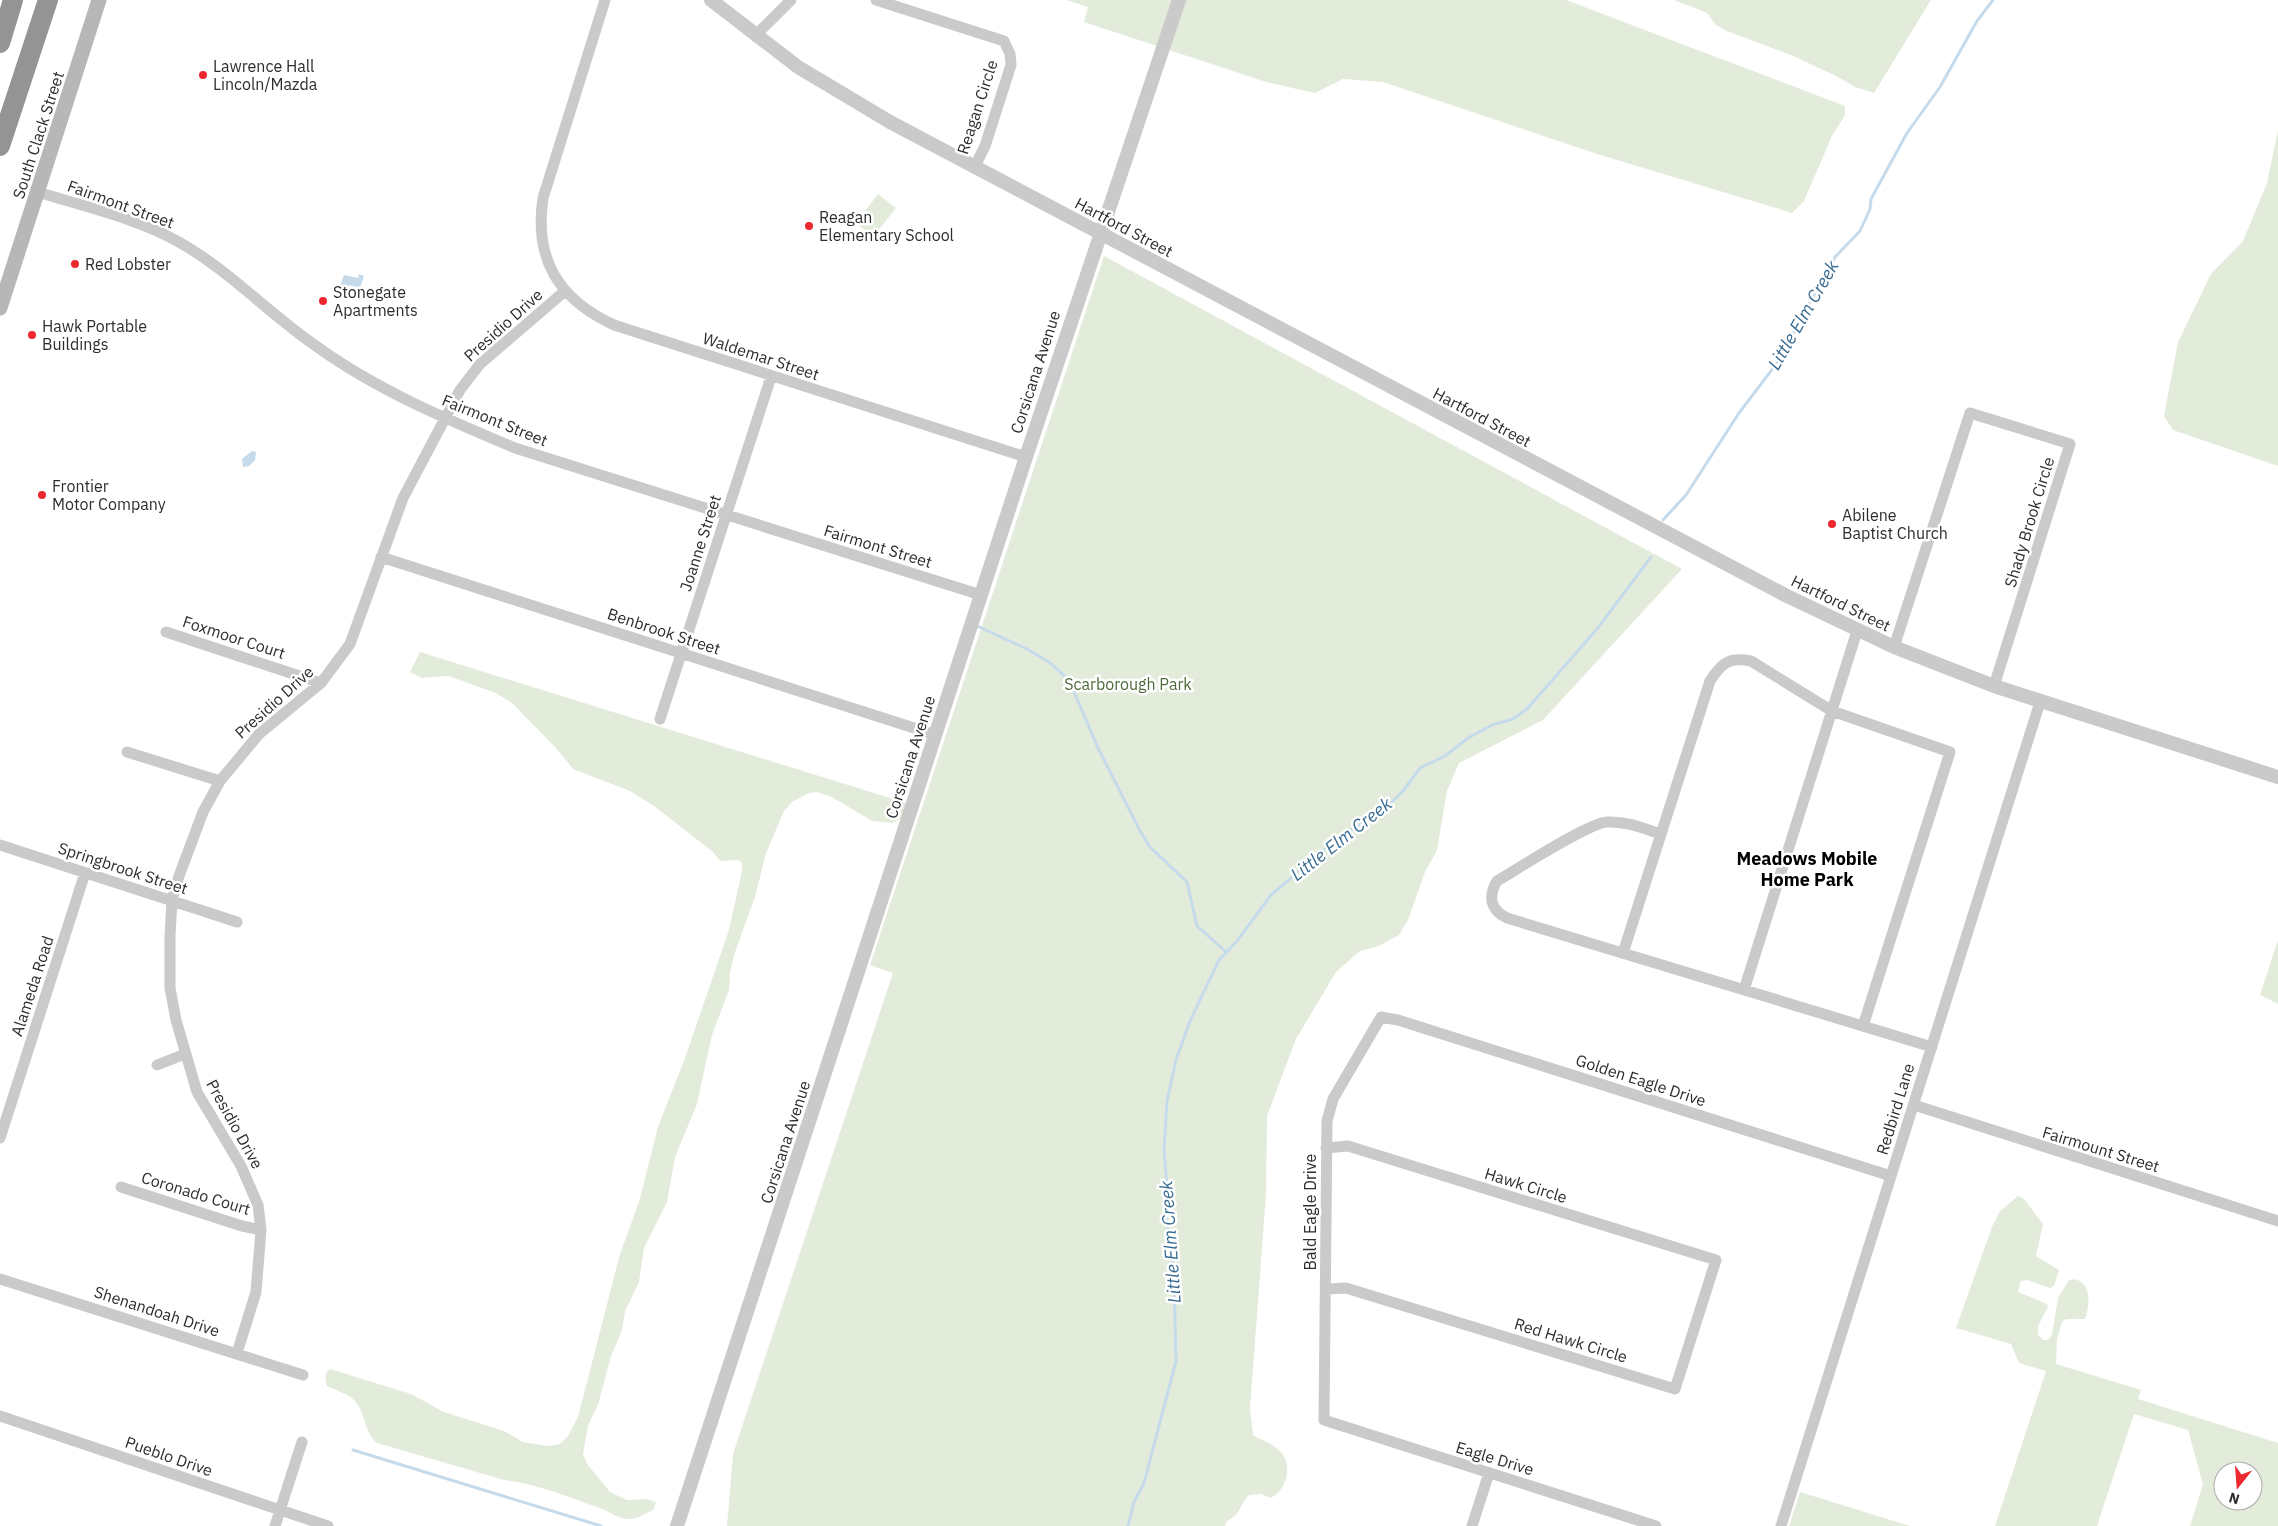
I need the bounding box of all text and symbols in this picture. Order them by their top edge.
place label: Lawrence Hall Lincoln/Mazda [213,56,318,94]
street label: Reagan Circle [952,57,1002,157]
street label: South Clack Street [8,69,68,201]
marker: Lawrence Hall Lincoln/Mazda [197,69,209,81]
street label: Fairmont Street [65,175,177,233]
street label: Hartford Street [1072,193,1176,261]
place label: Reagan Elementary School [819,207,954,245]
marker: Reagan Elementary School [803,220,815,232]
place label: Red Lobster [85,254,171,274]
water label: Little Elm Creek [1762,256,1844,374]
marker: Red Lobster [69,258,81,270]
place label: Stonegate Apartments [333,282,418,320]
street label: Presidio Drive [459,284,547,366]
marker: Stonegate Apartments [317,295,329,307]
street label: Corsicana Avenue [1006,308,1064,436]
place label: Hawk Portable Buildings [42,316,147,354]
street label: Waldemar Street [700,328,822,384]
marker: Hawk Portable Buildings [26,329,38,341]
street label: Hartford Street [1430,383,1534,451]
street label: Fairmont Street [439,390,551,450]
street label: Shady Brook Circle [2000,454,2058,590]
place label: Frontier Motor Company [52,476,166,514]
marker: Frontier Motor Company [36,489,48,501]
street label: Joanne Street [675,492,725,594]
place label: Abilene Baptist Church [1842,505,1948,543]
marker: Abilene Baptist Church [1826,518,1838,530]
street label: Fairmont Street [822,520,934,572]
street label: Hartford Street [1788,570,1894,636]
street label: Benbrook Street [605,603,723,659]
street label: Foxmoor Court [180,611,288,663]
street label: Presidio Drive [230,661,318,743]
park label: Scarborough Park [1064,674,1192,694]
street label: Corsicana Avenue [881,693,939,821]
water label: Little Elm Creek [1286,792,1397,886]
street label: Springbrook Street [56,838,190,898]
district label: Meadows Mobile Home Park [1737,847,1877,891]
street label: Alameda Road [6,933,58,1039]
street label: Golden Eagle Drive [1573,1050,1709,1111]
street label: Redbird Lane [1872,1061,1918,1157]
street label: Presidio Drive [202,1076,268,1172]
street label: Corsicana Avenue [756,1078,814,1206]
street label: Fairmount Street [2040,1122,2162,1176]
street label: Bald Eagle Drive [1300,1153,1320,1270]
street label: Hawk Circle [1482,1163,1570,1207]
street label: Coronado Court [139,1167,253,1219]
water label: Little Elm Creek [1154,1179,1186,1304]
street label: Shenandoah Drive [92,1281,222,1341]
street label: Red Hawk Circle [1512,1313,1630,1367]
street label: Pueblo Drive [123,1432,216,1480]
street label: Eagle Drive [1454,1437,1537,1479]
north arrow [2213,1461,2263,1511]
text: N [2227,1488,2242,1509]

